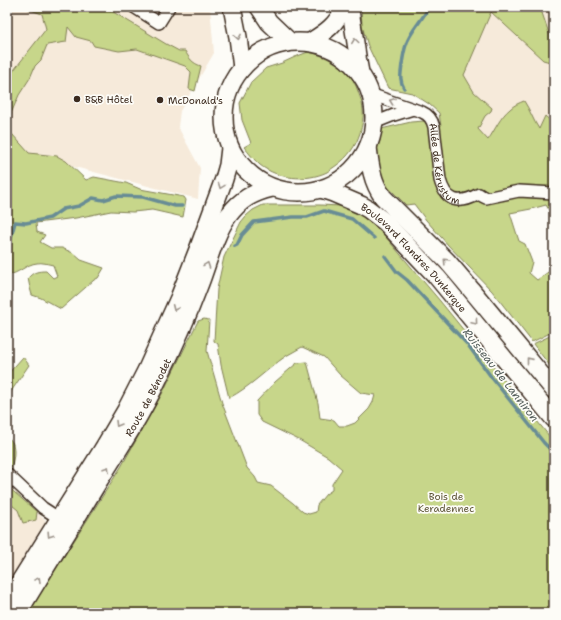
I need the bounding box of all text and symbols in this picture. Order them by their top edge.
one-way arrow [233,34,242,40]
one-way arrow [351,38,360,44]
place label: B&B Hôtel [85,93,132,106]
marker: B&B Hôtel [72,94,82,104]
place label: McDonald's [168,94,223,107]
marker: McDonald's [155,95,165,105]
one-way arrow [388,97,395,106]
street label: Allée de Kérustum [426,121,461,208]
one-way arrow [217,183,225,190]
street label: Boulevard Flandres Dunkerque [359,200,469,315]
one-way arrow [443,258,450,265]
one-way arrow [202,262,210,269]
one-way arrow [171,304,179,311]
one-way arrow [470,318,477,325]
water label: Ruisseau de Lanniron [459,326,542,425]
street label: Route de Bénodet [122,356,174,439]
one-way arrow [527,357,534,365]
one-way arrow [115,420,122,427]
one-way arrow [102,466,109,473]
park label: Bois de Keradennec [418,490,474,515]
one-way arrow [47,531,55,538]
one-way arrow [33,577,41,584]

